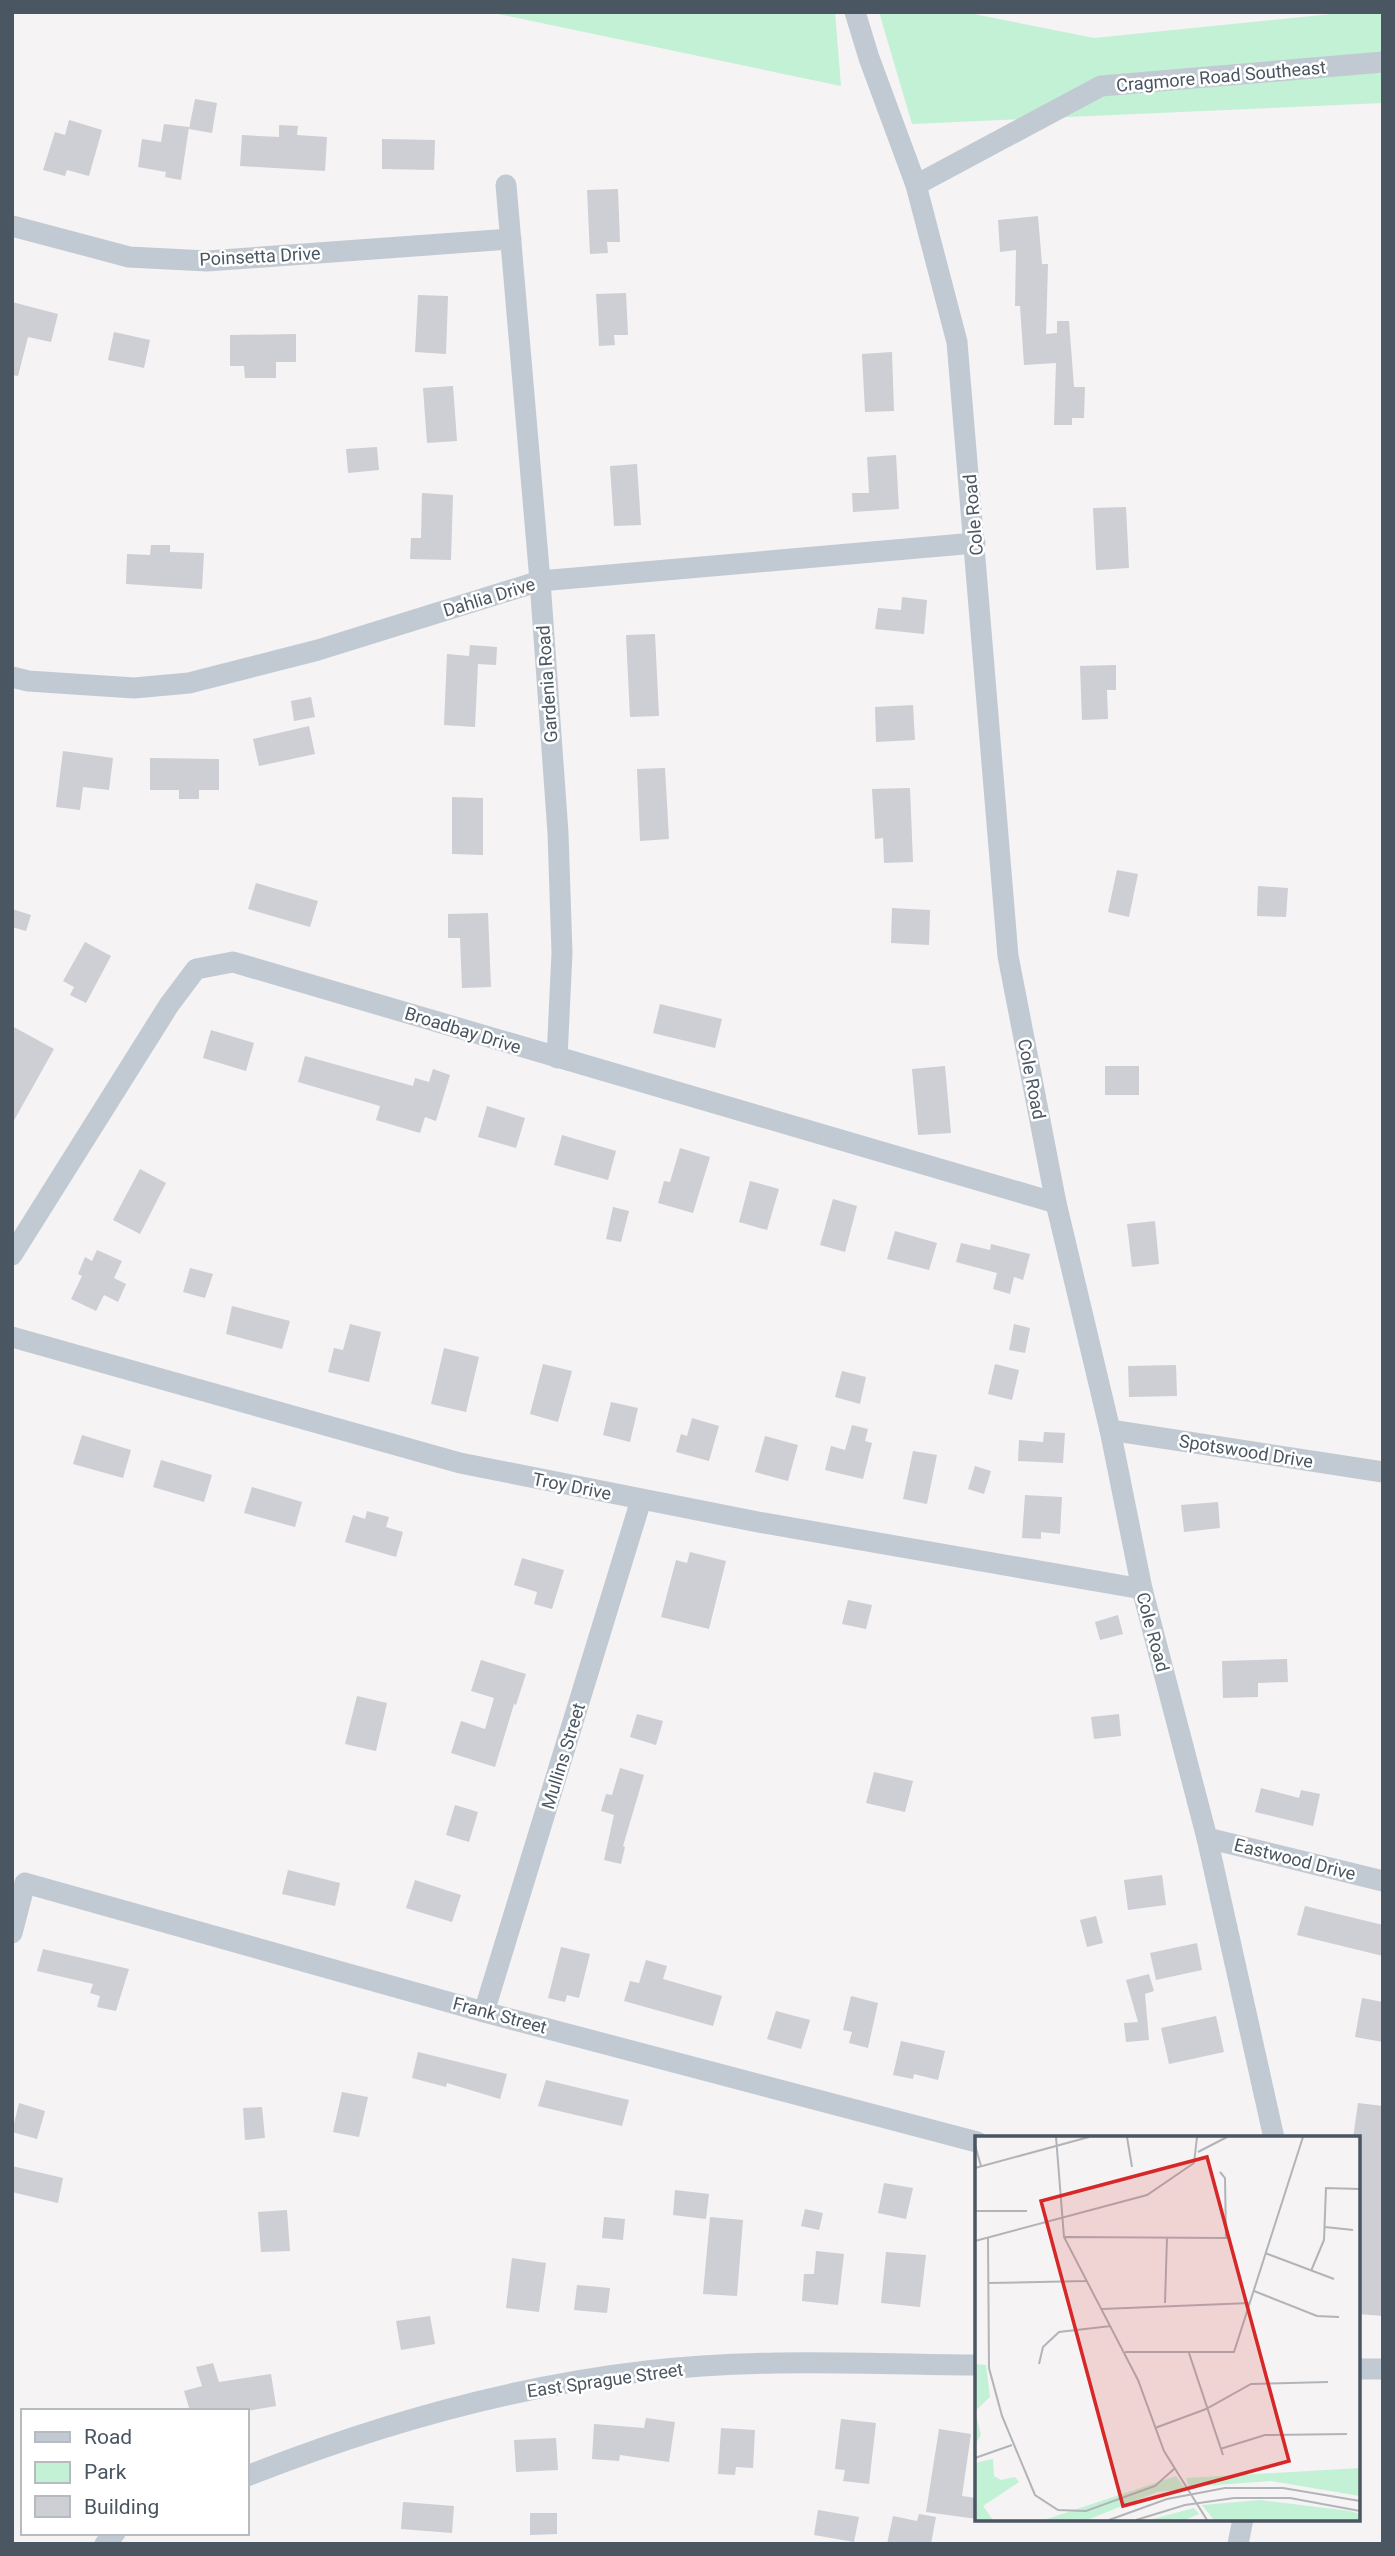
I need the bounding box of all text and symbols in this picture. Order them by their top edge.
street label: Cragmore Road Southeast [1115,56,1327,96]
street label: Poinsetta Drive [199,242,321,270]
street label: Cole Road [959,473,987,557]
street label: Dahlia Drive [441,573,537,621]
street label: Gardenia Road [532,625,562,743]
street label: Broadbay Drive [402,1002,524,1058]
street label: Cole Road [1014,1037,1050,1121]
street label: Spotswood Drive [1178,1430,1314,1472]
street label: Troy Drive [531,1468,613,1504]
street label: Cole Road [1132,1590,1174,1674]
street label: Mullins Street [537,1700,589,1812]
street label: Eastwood Drive [1232,1834,1358,1884]
street label: Frank Street [451,1992,549,2038]
inset map [975,2136,1360,2521]
street label: East Sprague Street [526,2359,685,2401]
legend [21,2409,248,2535]
text: Road [84,2425,132,2449]
text: Park [84,2460,127,2484]
text: Building [84,2495,159,2519]

